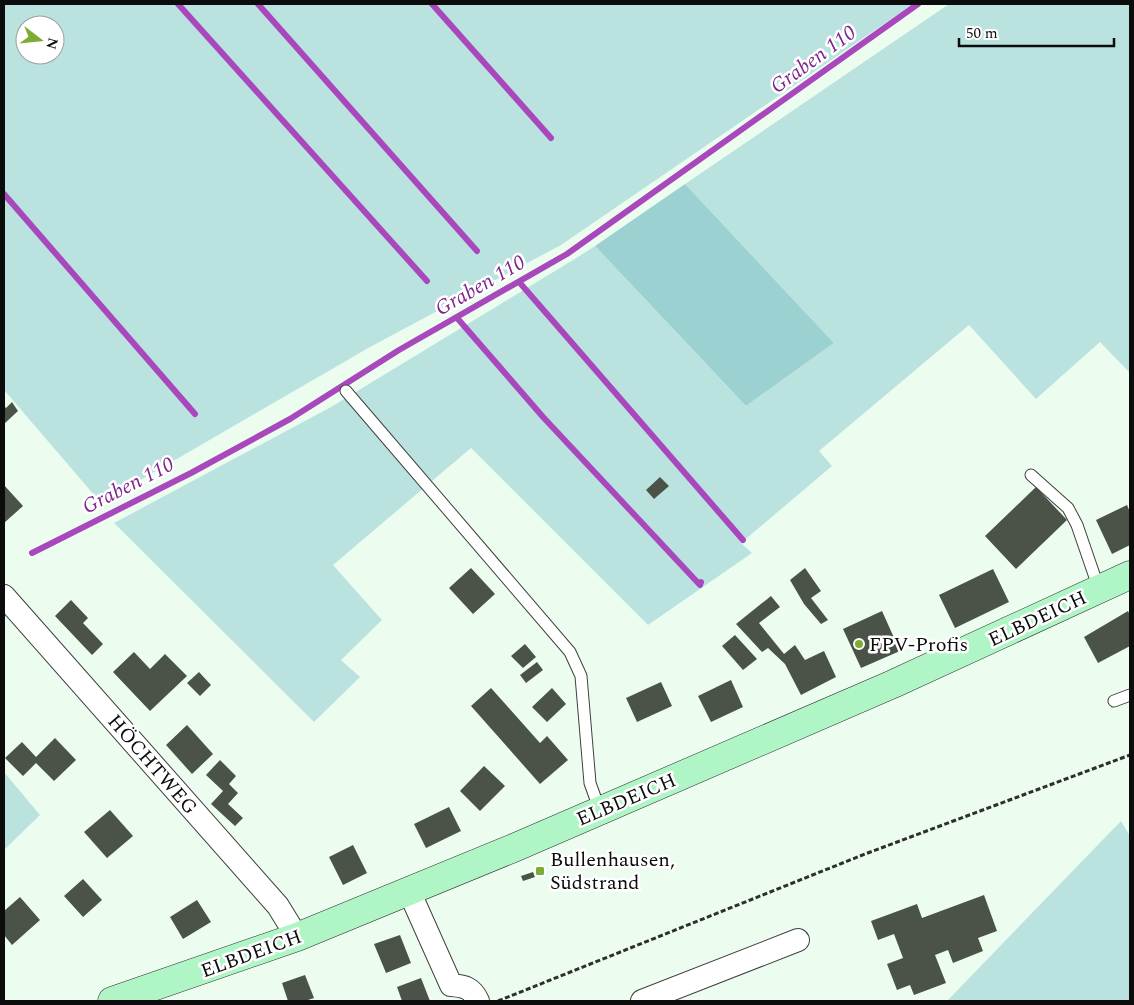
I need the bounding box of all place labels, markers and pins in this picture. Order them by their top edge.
place label: FPV-Profis [869,630,968,660]
marker: FPV-Profis [853,638,865,650]
place label: Bullenhausen, Südstrand [550,845,675,898]
marker: Bullenhausen, Südstrand [534,865,546,877]

